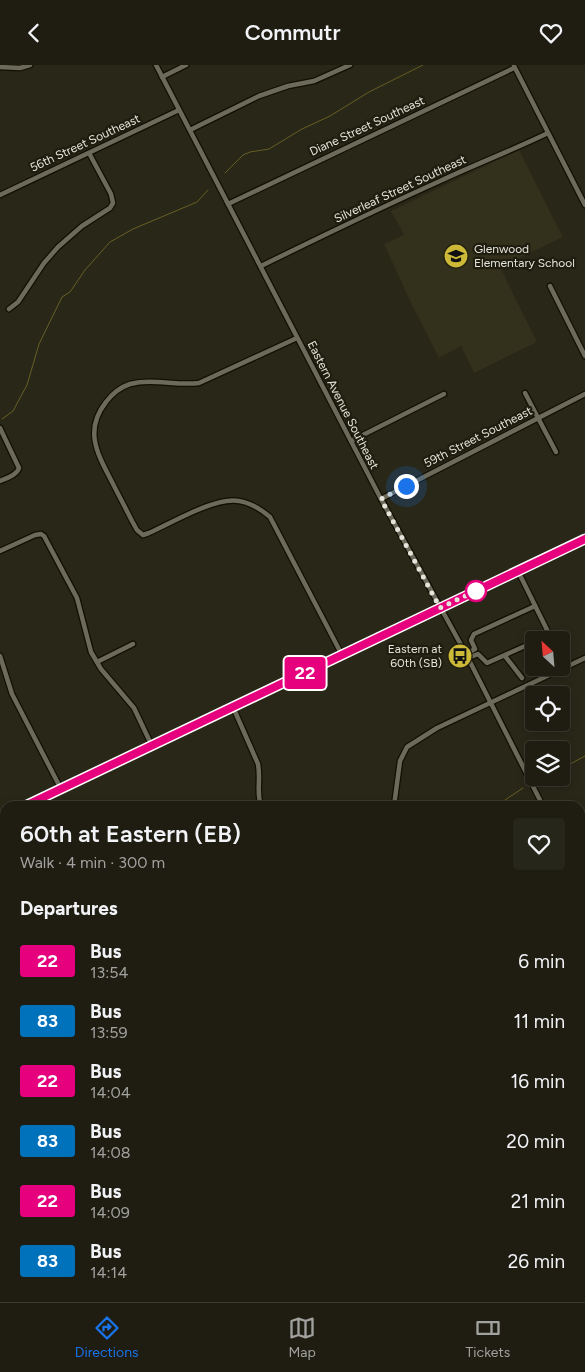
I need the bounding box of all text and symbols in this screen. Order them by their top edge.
icon: back [20,19,48,47]
text: Commutr [245,19,340,46]
icon: heart [537,19,565,47]
street label: Diane Street Southeast [307,93,427,159]
street label: 56th Street Southeast [28,111,143,175]
street label: Silverleaf Street Southeast [332,152,469,226]
place label: Glenwood Elementary School [474,242,575,270]
school or university icon: Glenwood Elementary School [443,243,469,269]
street label: Eastern Avenue Southeast [304,338,382,472]
street label: 59th Street Southeast [422,403,535,470]
your location [394,474,419,499]
unlabelled marker [465,580,487,602]
north arrow [525,631,570,676]
map controls [525,631,570,786]
place label: Eastern at 60th (SB) [388,642,442,670]
bus stop icon: Eastern at 60th (SB) [447,643,473,669]
line badge: 22 [282,657,328,689]
text: 22 [295,662,315,684]
button: locate [525,686,570,731]
button: layers [525,741,570,786]
button: heart [513,818,565,870]
text: 60th at Eastern (EB) [20,819,241,848]
text: Walk · 4 min · 300 m [20,853,165,872]
text: Departures [20,897,118,920]
text: Bus [90,940,121,963]
text: 22 [37,950,58,972]
text: 6 min [518,950,565,973]
text: 13:54 [90,963,129,982]
text: Bus [90,1000,121,1023]
text: 83 [37,1010,58,1032]
text: 11 min [513,1010,565,1033]
text: 13:59 [90,1023,128,1042]
text: Bus [90,1060,121,1083]
text: 22 [37,1070,58,1092]
text: 16 min [511,1070,565,1093]
text: 14:04 [90,1083,131,1102]
text: Bus [90,1120,121,1143]
text: 83 [37,1130,58,1152]
text: 20 min [506,1130,565,1153]
text: 14:08 [90,1143,131,1162]
text: Bus [90,1180,121,1203]
text: 22 [37,1190,58,1212]
text: 21 min [511,1190,565,1213]
text: 14:09 [90,1203,130,1222]
text: Bus [90,1240,121,1263]
text: 83 [37,1250,58,1272]
text: 26 min [508,1250,565,1273]
text: 14:14 [90,1263,127,1282]
tab: Directions [75,1314,139,1361]
tab: Map [288,1314,316,1361]
tab: Tickets [466,1314,510,1361]

